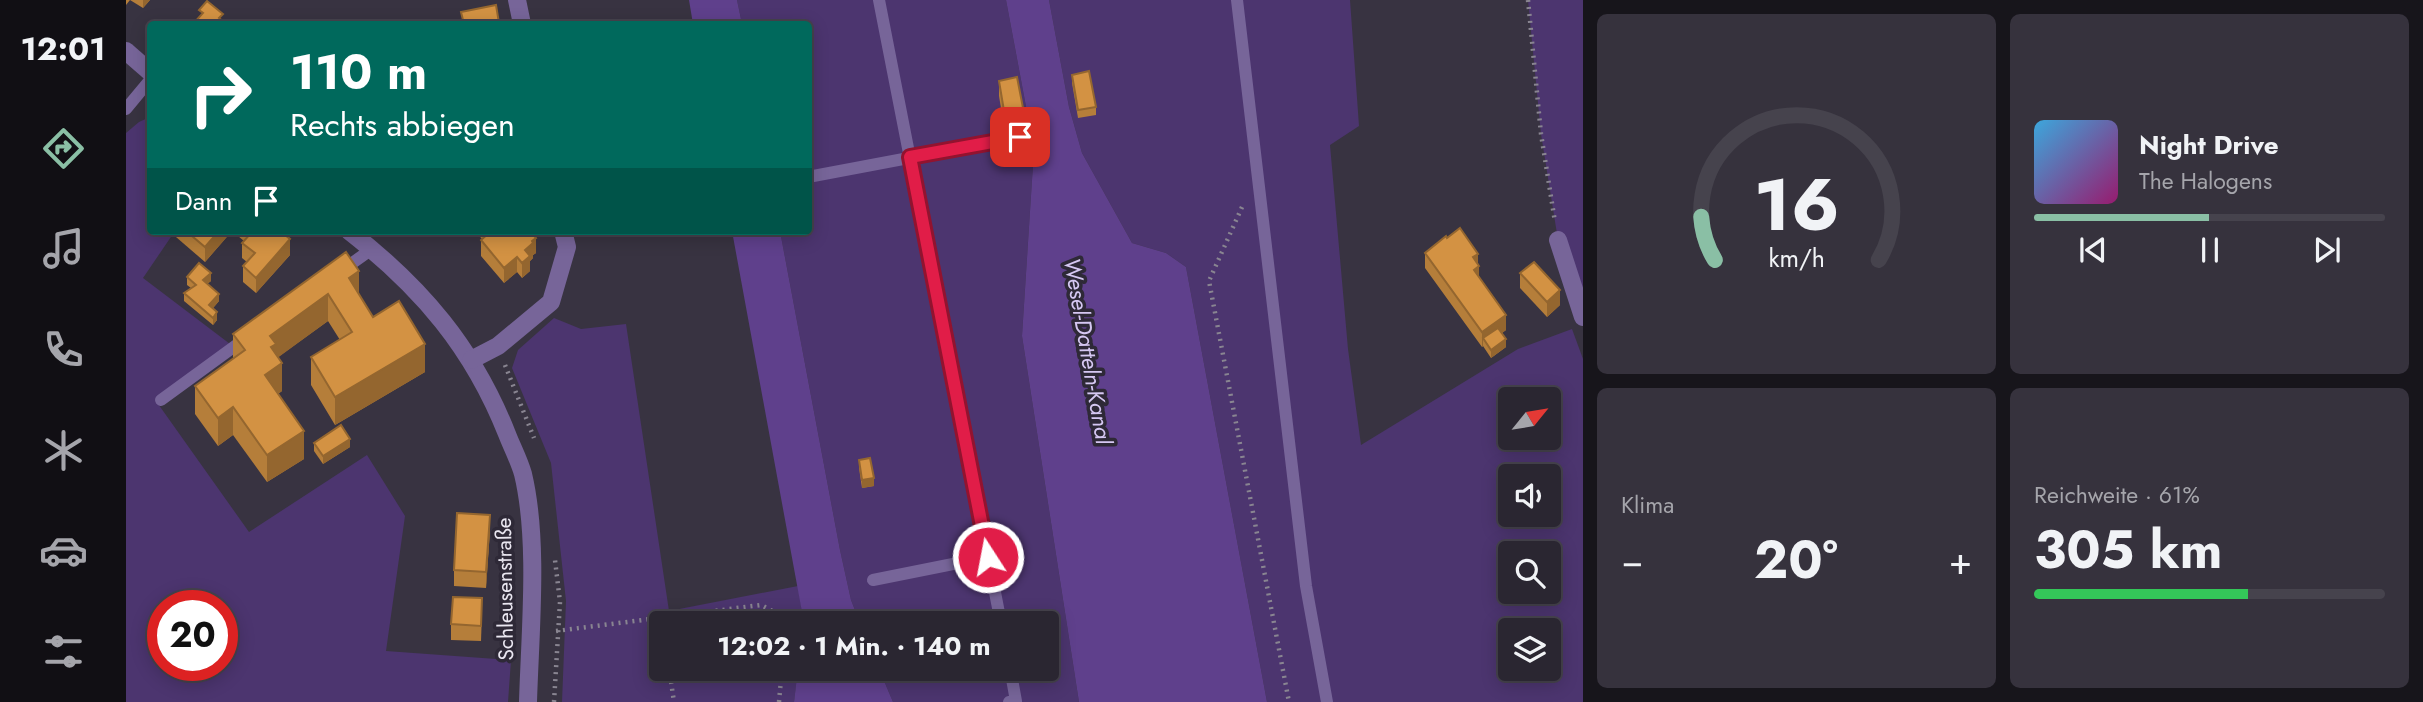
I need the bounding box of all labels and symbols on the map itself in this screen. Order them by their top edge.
pin [990,107,1050,167]
water label: Wesel-Datteln-Kanal [1055,255,1121,448]
north arrow [1498,387,1561,450]
street label: Schleusenstraße [489,517,521,661]
position arrow [951,520,1025,594]
speed limit sign: 20 [147,590,238,681]

